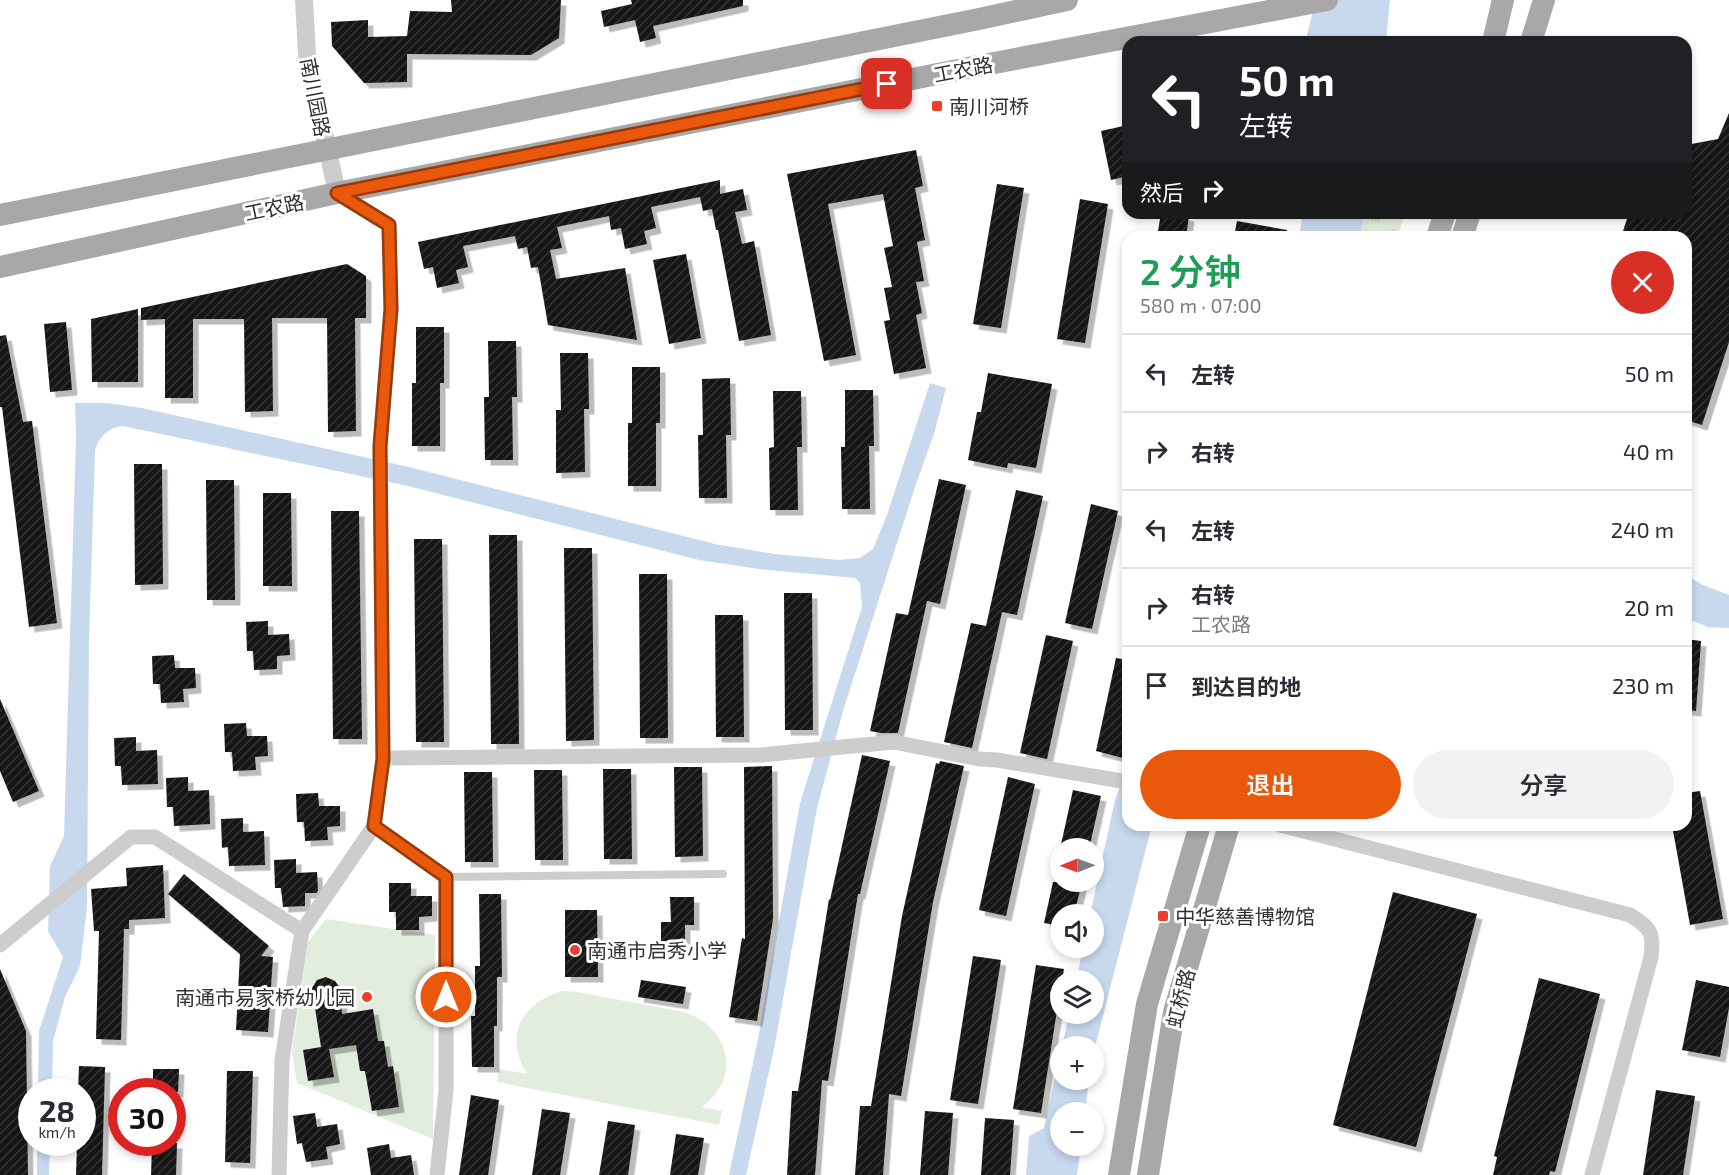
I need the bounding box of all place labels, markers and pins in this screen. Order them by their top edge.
pin [861,58,912,109]
place label: 南川河桥 [949,94,1029,118]
marker: 南川河桥 [930,99,944,113]
place label: 中华慈善博物馆 [1175,904,1315,928]
marker: 中华慈善博物馆 [1156,909,1170,923]
place label: 南通市启秀小学 [587,938,727,962]
marker: 南通市启秀小学 [568,943,582,957]
place label: 南通市易家桥幼儿园 [175,985,355,1009]
marker: 南通市易家桥幼儿园 [360,990,374,1004]

